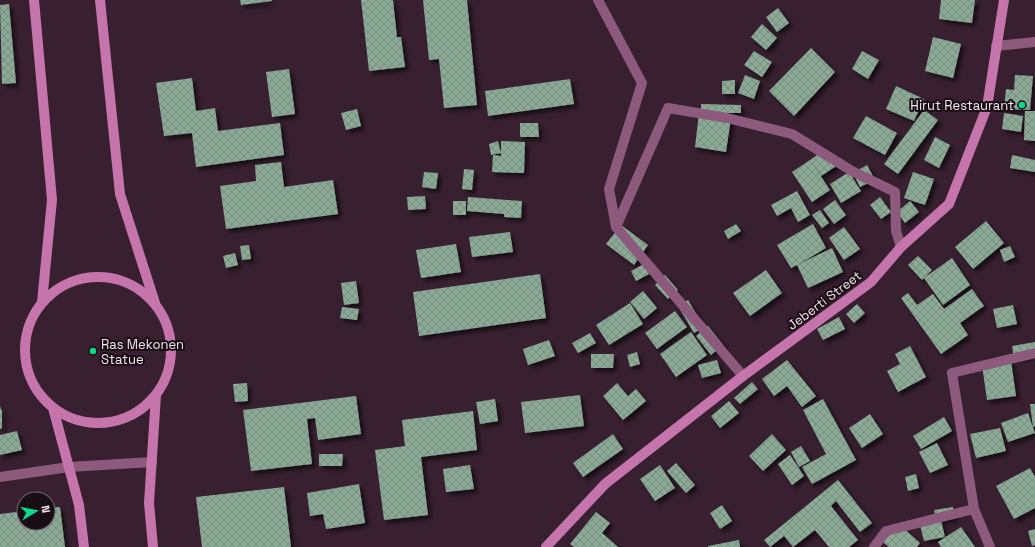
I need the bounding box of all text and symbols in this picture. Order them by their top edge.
place label: Hirut Restaurant [910,97,1014,114]
marker: Hirut Restaurant [1017,100,1027,110]
street label: Jeberti Street [784,267,865,334]
place label: Ras Mekonen Statue [101,336,184,368]
marker: Ras Mekonen Statue [88,346,98,356]
north arrow [16,491,56,531]
text: N [38,504,53,514]

